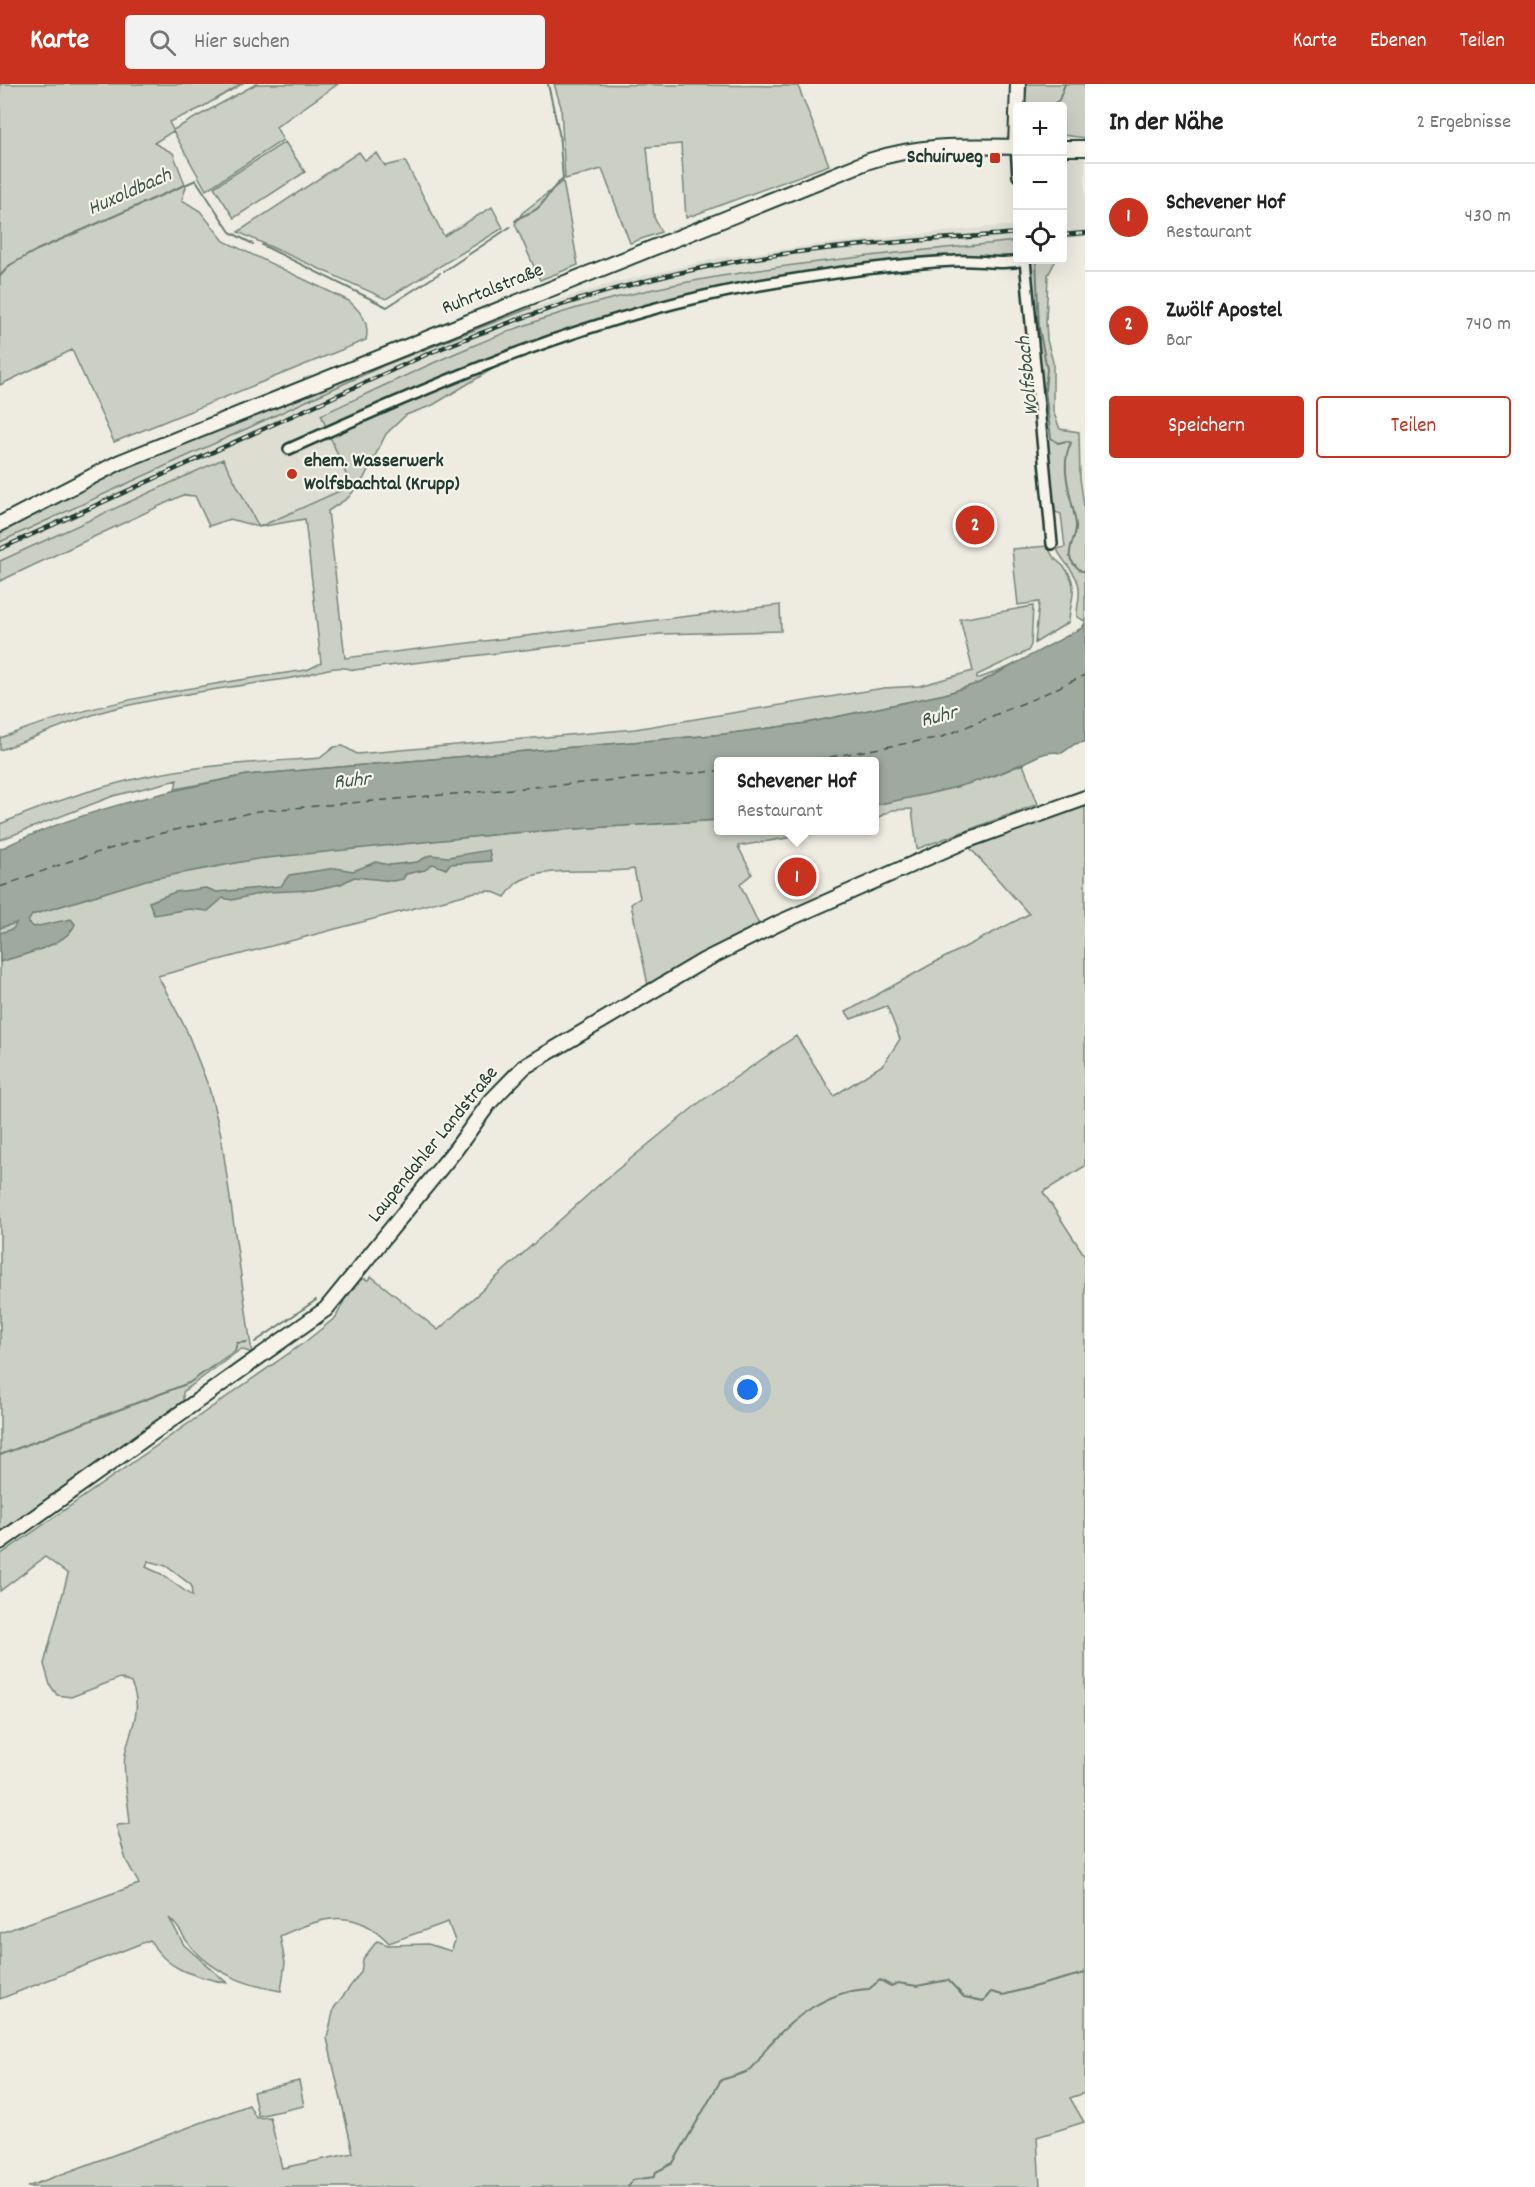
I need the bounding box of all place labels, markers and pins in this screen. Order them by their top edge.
place label: Schuirweg [907,144,983,172]
marker: Schuirweg [988,151,1002,165]
place label: ehem. Wasserwerk Wolfsbachtal (Krupp) [304,448,460,499]
marker: ehem. Wasserwerk Wolfsbachtal (Krupp) [285,467,299,481]
pin: 2 [956,502,994,548]
pin: 1 [778,854,816,900]

